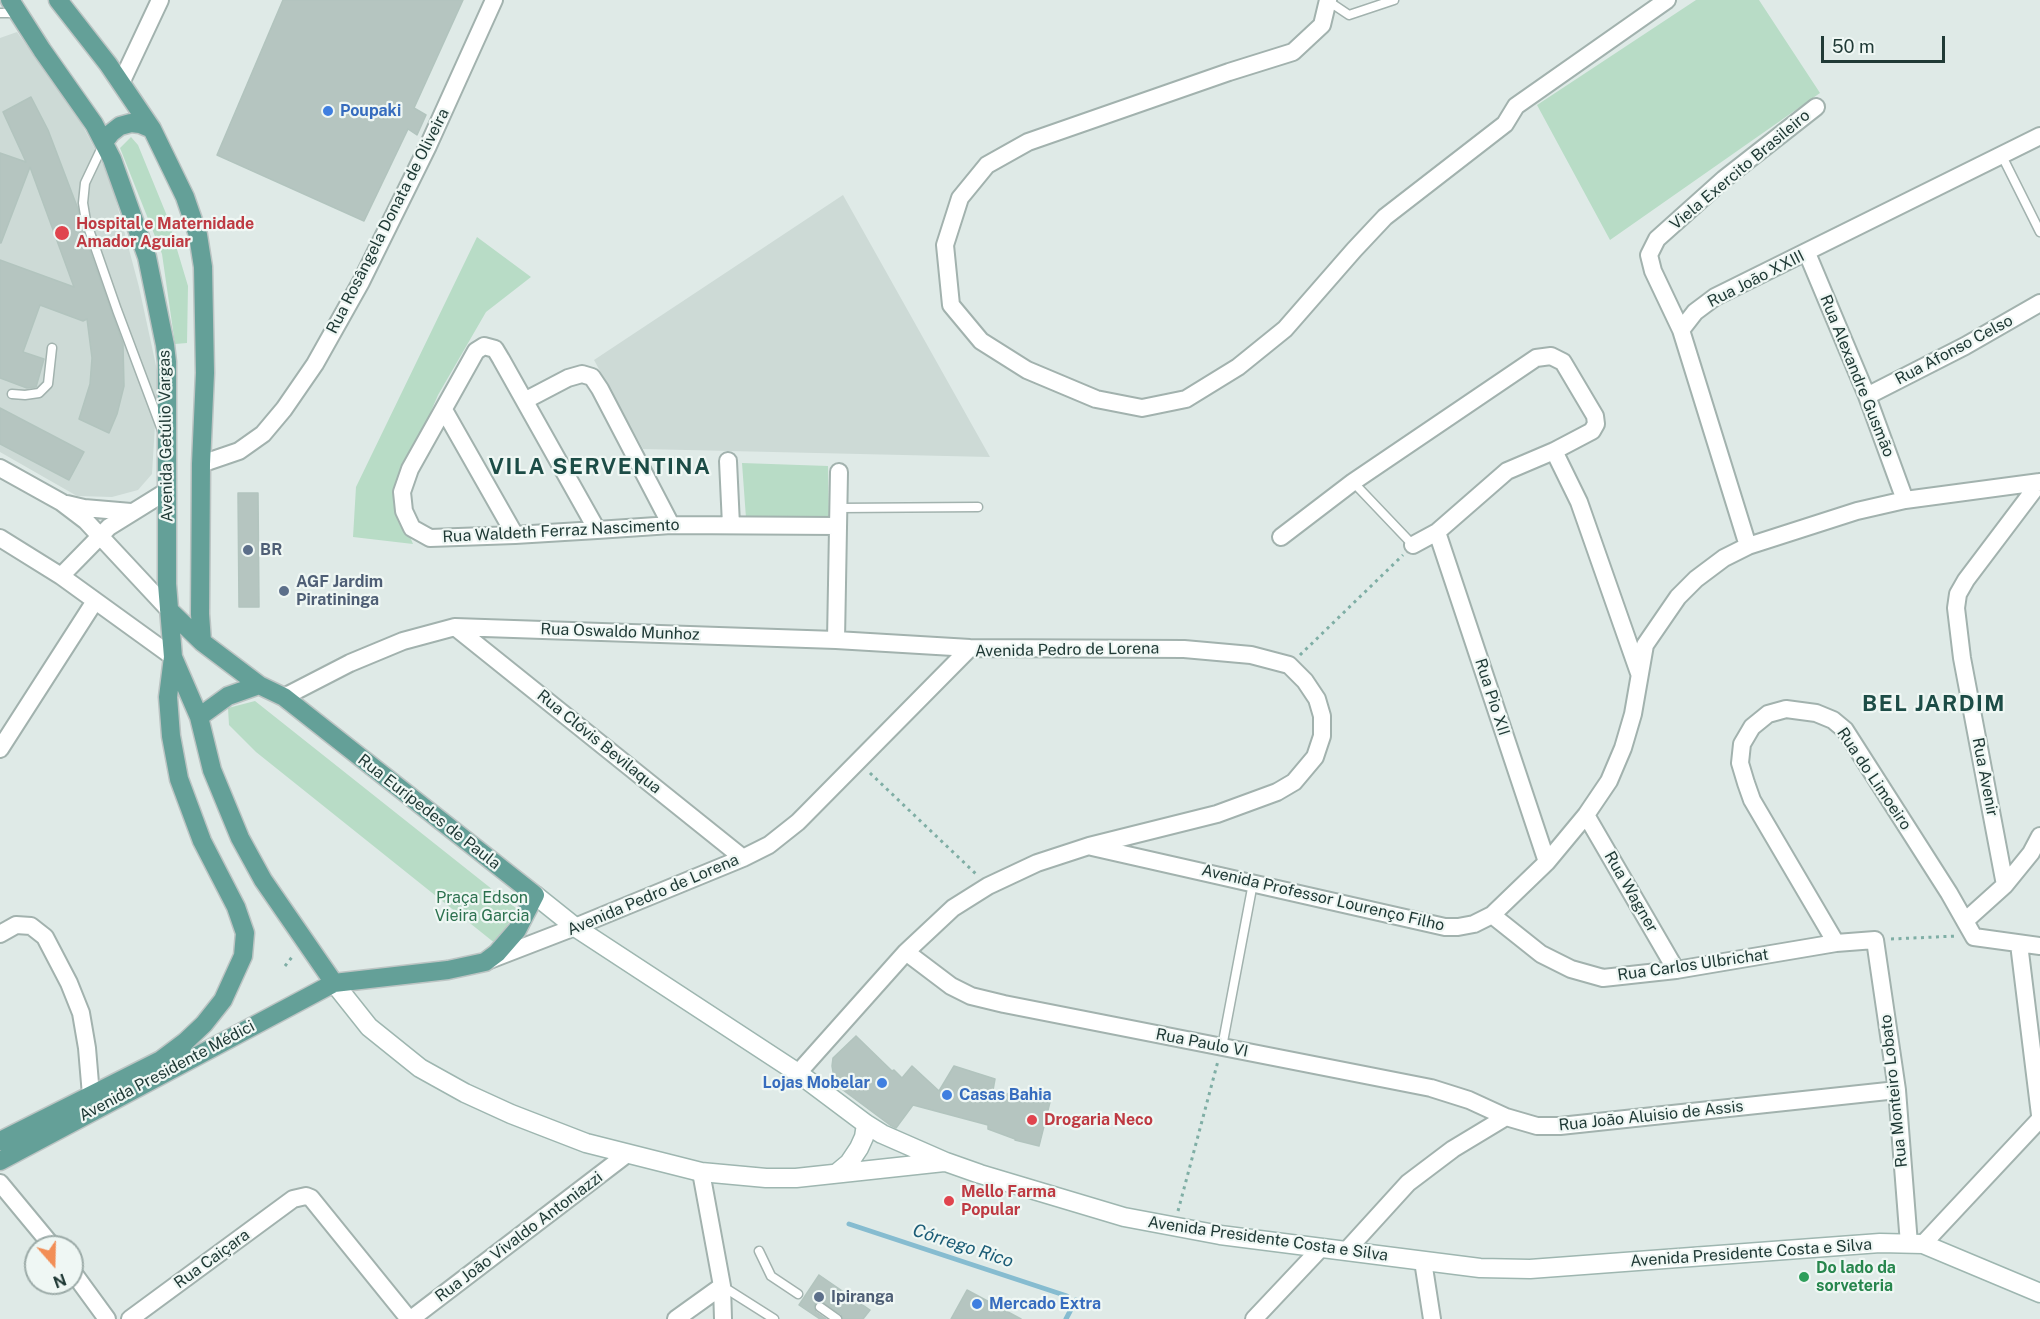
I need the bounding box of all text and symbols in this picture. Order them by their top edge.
scale bar [1824,24,1948,62]
text: 50 m [1832,36,1875,57]
place label: Poupaki [340,101,401,121]
marker: Poupaki [321,104,335,118]
street label: Rua Rosângela Donata de Oliveira [323,105,453,337]
street label: Viela Exercito Brasileiro [1666,106,1814,234]
place label: Hospital e Maternidade Amador Aguiar [76,214,254,252]
marker: Hospital e Maternidade Amador Aguiar [53,224,71,242]
street label: Rua João XXIII [1704,246,1808,312]
street label: Rua Alexandre Gusmão [1816,292,1898,460]
street label: Rua Afonso Celso [1892,311,2016,389]
street label: Avenida Getúlio Vargas [155,350,177,522]
district label: VILA SERVENTINA [489,454,711,480]
street label: Rua Waldeth Ferraz Nascimento [442,515,680,547]
place label: BR [260,540,282,560]
marker: BR [241,543,255,557]
place label: AGF Jardim Piratininga [296,572,383,610]
marker: AGF Jardim Piratininga [277,584,291,598]
street label: Rua Oswaldo Munhoz [540,620,700,644]
street label: Avenida Pedro de Lorena [975,639,1159,661]
street label: Rua Pio XII [1471,656,1513,738]
street label: Rua Clóvis Bevilaqua [533,686,665,798]
district label: BEL JARDIM [1862,691,2006,717]
street label: Rua do Limoeiro [1833,724,1915,834]
street label: Rua Avenir [1968,736,2002,818]
street label: Rua Eurípedes de Paula [354,750,504,874]
street label: Rua Wagner [1600,848,1662,936]
street label: Avenida Pedro de Lorena [564,850,742,940]
street label: Avenida Professor Lourenço Filho [1200,861,1446,935]
park label: Praça Edson Vieira Garcia [435,888,529,926]
street label: Rua Carlos Ulbrichat [1616,945,1770,985]
street label: Rua Monteiro Lobato [1876,1013,1912,1169]
street label: Avenida Presidente Médici [76,1017,258,1125]
street label: Rua Paulo VI [1154,1025,1250,1061]
place label: Lojas Mobelar [763,1073,870,1093]
marker: Lojas Mobelar [875,1076,889,1090]
place label: Casas Bahia [959,1085,1052,1105]
marker: Casas Bahia [940,1088,954,1102]
street label: Rua João Aluisio de Assis [1558,1097,1744,1135]
place label: Drogaria Neco [1044,1110,1153,1130]
marker: Drogaria Neco [1025,1113,1039,1127]
street label: Rua João Vivaldo Antoniazzi [431,1168,607,1306]
place label: Mello Farma Popular [961,1182,1056,1220]
marker: Mello Farma Popular [942,1194,956,1208]
street label: Avenida Presidente Costa e Silva [1147,1213,1389,1265]
water label: Córrego Rico [910,1220,1016,1272]
street label: Rua Caiçara [170,1225,254,1293]
north arrow [24,1235,84,1295]
street label: Avenida Presidente Costa e Silva [1629,1235,1873,1271]
place label: Do lado da sorveteria [1816,1258,1896,1296]
text: N [51,1269,69,1292]
marker: Do lado da sorveteria [1797,1270,1811,1284]
place label: Ipiranga [831,1287,894,1307]
marker: Ipiranga [812,1290,826,1304]
place label: Mercado Extra [989,1294,1101,1314]
marker: Mercado Extra [970,1297,984,1311]

